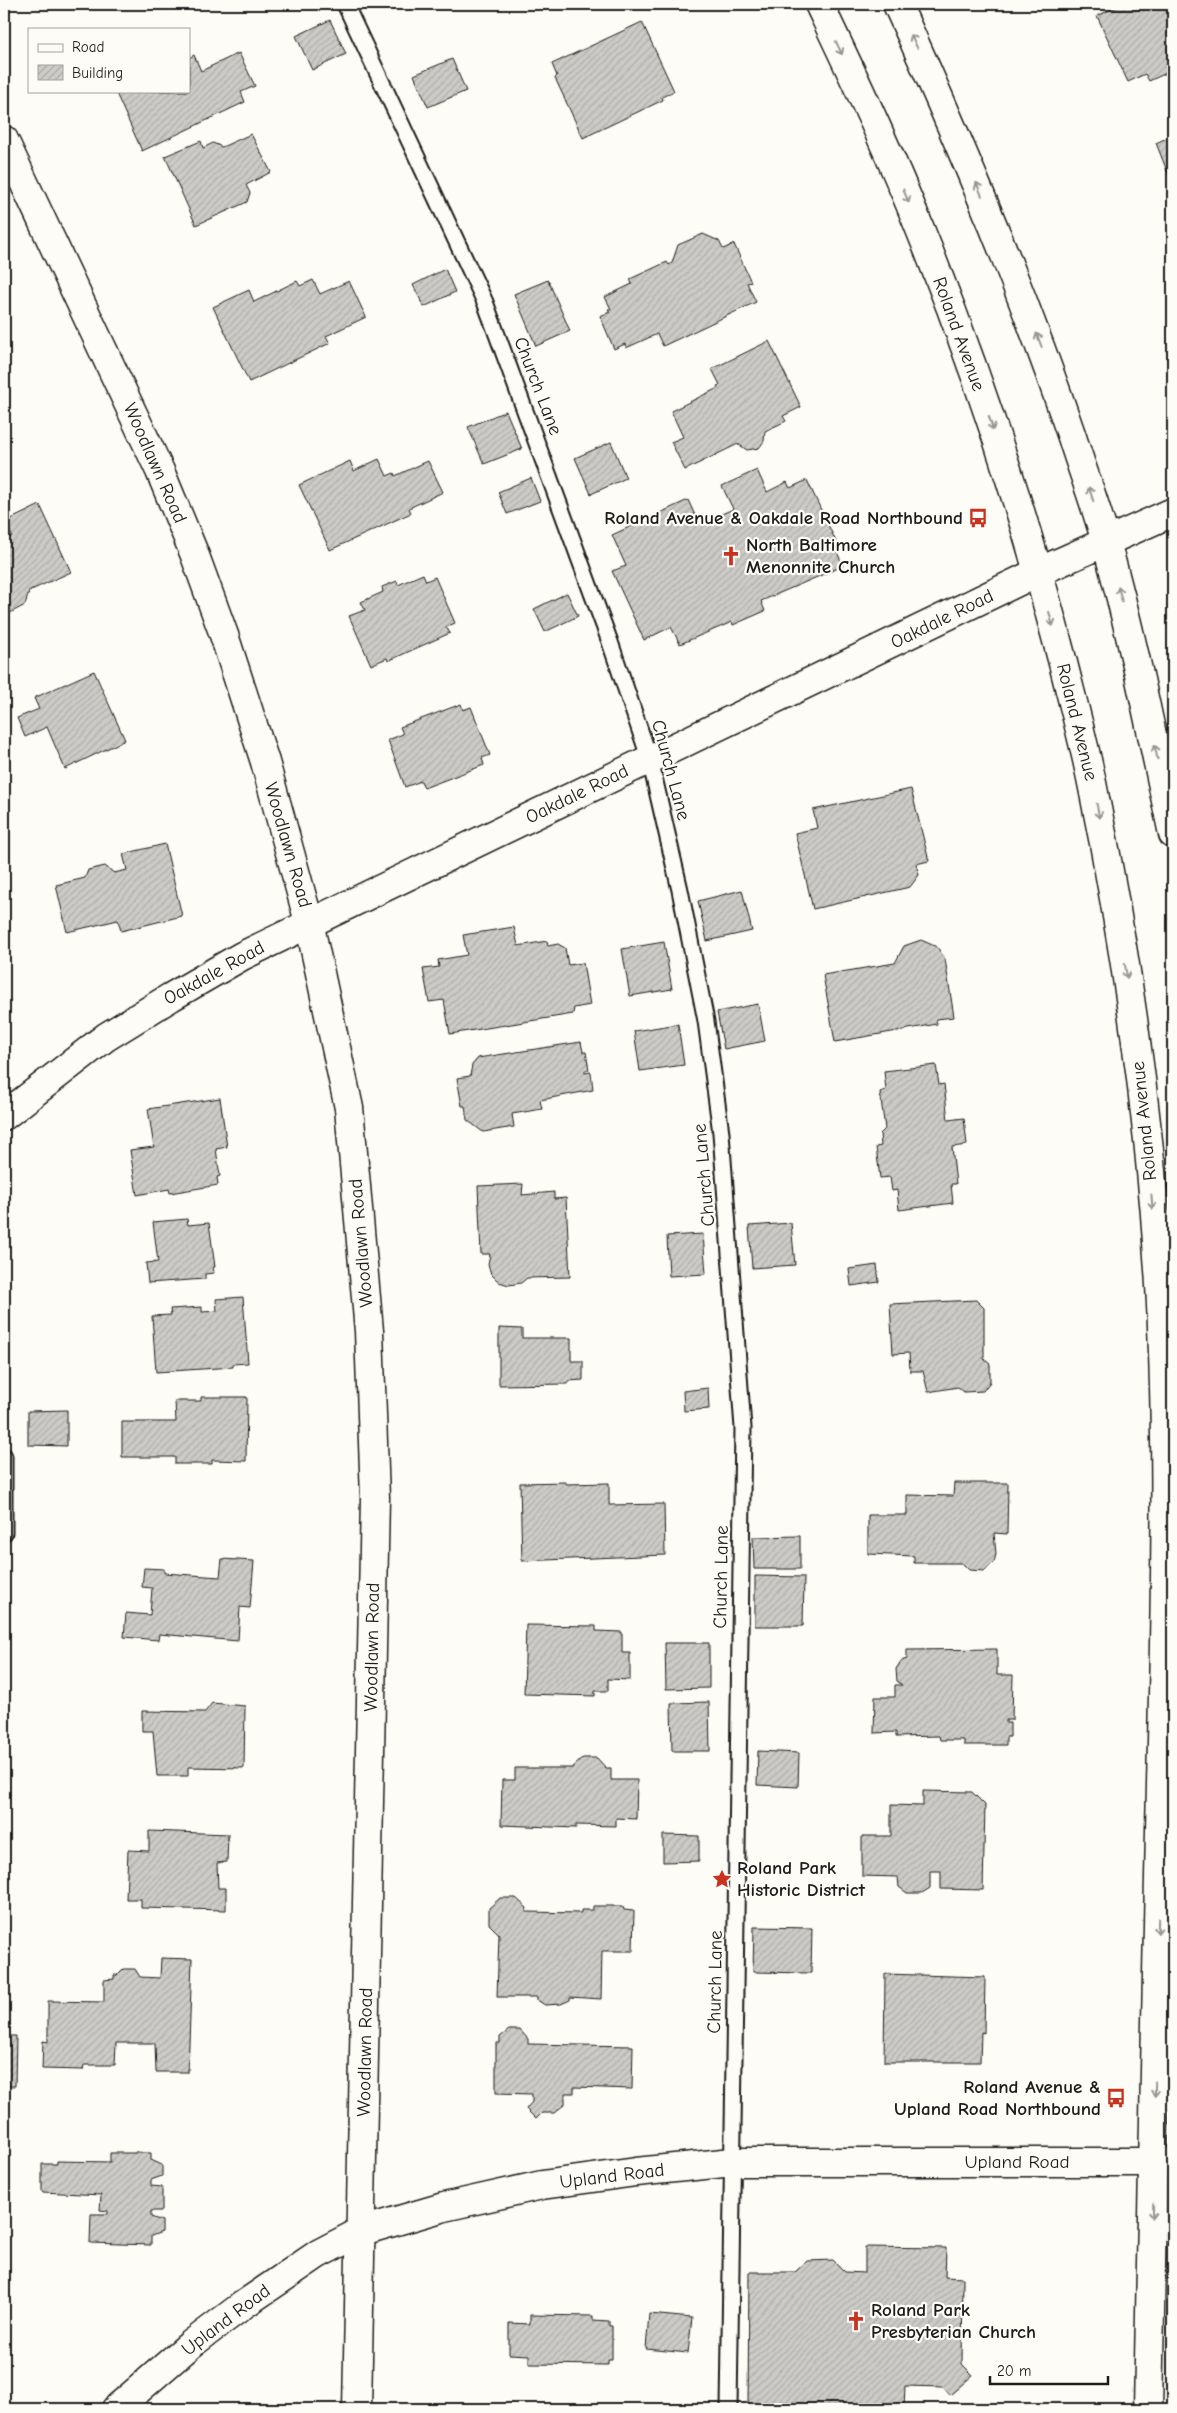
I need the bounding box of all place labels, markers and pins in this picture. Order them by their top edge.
place label: Roland Avenue & Oakdale Road Northbound [604,507,963,529]
bus stop icon: Roland Avenue & Oakdale Road Northbound [967,507,989,529]
place label: North Baltimore Menonnite Church [746,534,895,578]
church icon: North Baltimore Menonnite Church [720,545,742,567]
place label: Roland Park Historic District [737,1857,866,1901]
place icon: Roland Park Historic District [711,1868,733,1890]
place label: Roland Avenue & Upland Road Northbound [894,2076,1101,2120]
bus stop icon: Roland Avenue & Upland Road Northbound [1105,2087,1127,2109]
place label: Roland Park Presbyterian Church [871,2299,1036,2343]
church icon: Roland Park Presbyterian Church [845,2310,867,2332]

